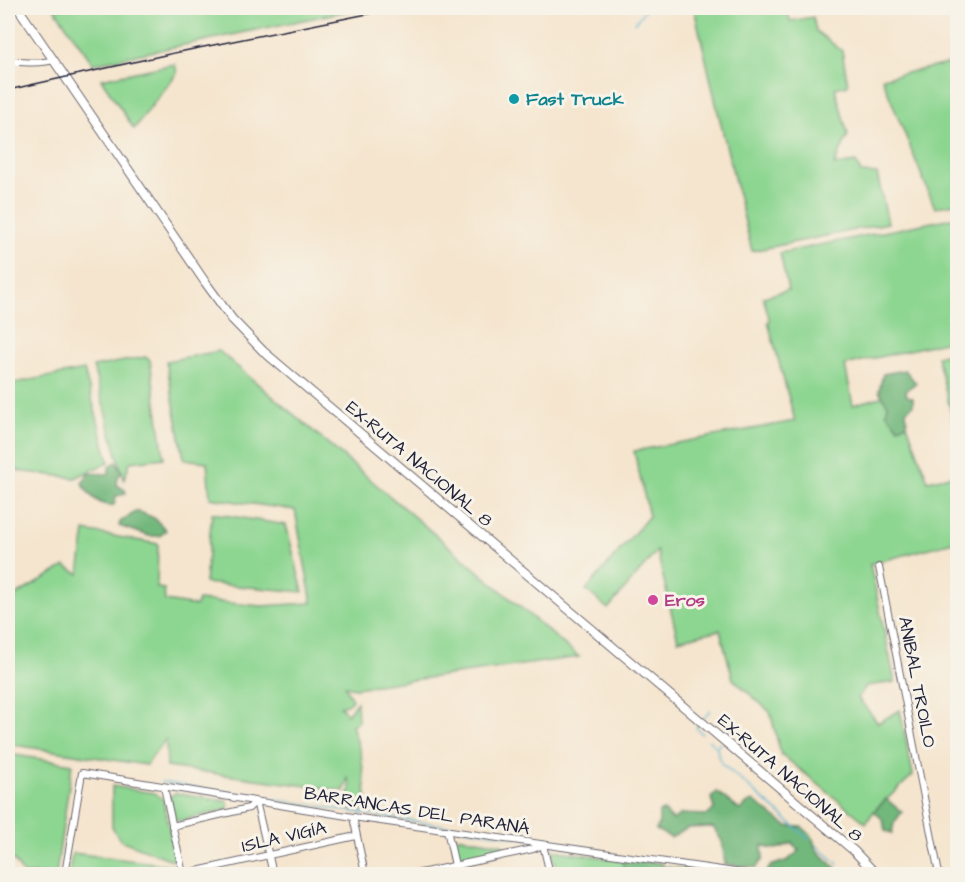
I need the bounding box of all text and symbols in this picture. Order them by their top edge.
place label: Fast Truck [526,87,625,112]
marker: Fast Truck [507,92,521,106]
street label: EX-RUTA NACIONAL 8 [340,395,498,533]
place label: Eros [665,588,705,613]
marker: Eros [646,593,660,607]
street label: ANIBAL TROILO [892,614,942,750]
street label: EX-RUTA NACIONAL 8 [712,708,868,848]
street label: BARRANCAS DEL PARANÁ [302,781,532,841]
street label: ISLA VIGÍA [239,815,329,859]

